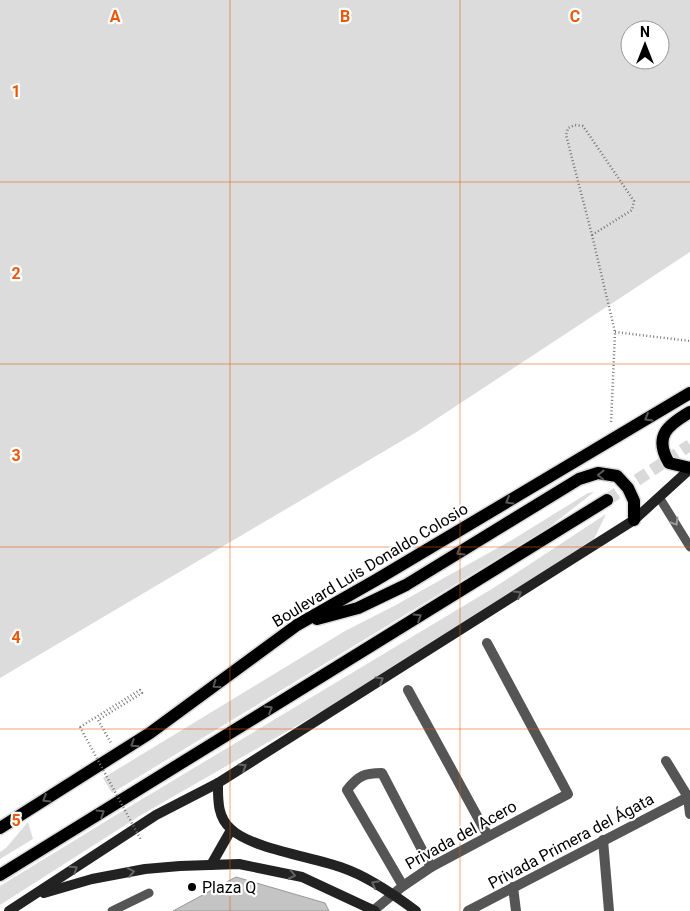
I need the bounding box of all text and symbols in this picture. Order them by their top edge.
text: A [110,7,121,26]
text: B [340,7,350,26]
text: C [570,7,580,26]
north arrow [620,20,670,70]
text: N [640,24,650,40]
text: 1 [11,82,21,101]
text: 2 [11,264,21,283]
one-way arrow [645,412,654,422]
text: 3 [11,446,21,465]
one-way arrow [596,470,604,480]
one-way arrow [505,495,514,505]
street label: Boulevard Luis Donaldo Colosio [269,499,471,631]
one-way arrow [668,517,678,526]
one-way arrow [456,546,465,556]
one-way arrow [512,590,521,600]
one-way arrow [413,613,422,623]
text: 4 [11,628,21,647]
one-way arrow [375,677,384,687]
one-way arrow [212,679,222,688]
one-way arrow [264,706,273,715]
one-way arrow [130,738,139,747]
one-way arrow [237,764,246,773]
street label: Privada Primera del Ágata [485,789,657,893]
one-way arrow [43,792,52,802]
street label: Privada del Acero [402,797,520,873]
one-way arrow [96,810,105,819]
text: 5 [11,811,21,830]
one-way arrow [68,866,77,875]
one-way arrow [127,867,136,877]
one-way arrow [288,869,297,880]
place label: Plaza Q [202,878,256,897]
one-way arrow [371,880,380,890]
marker: Plaza Q [186,881,198,893]

